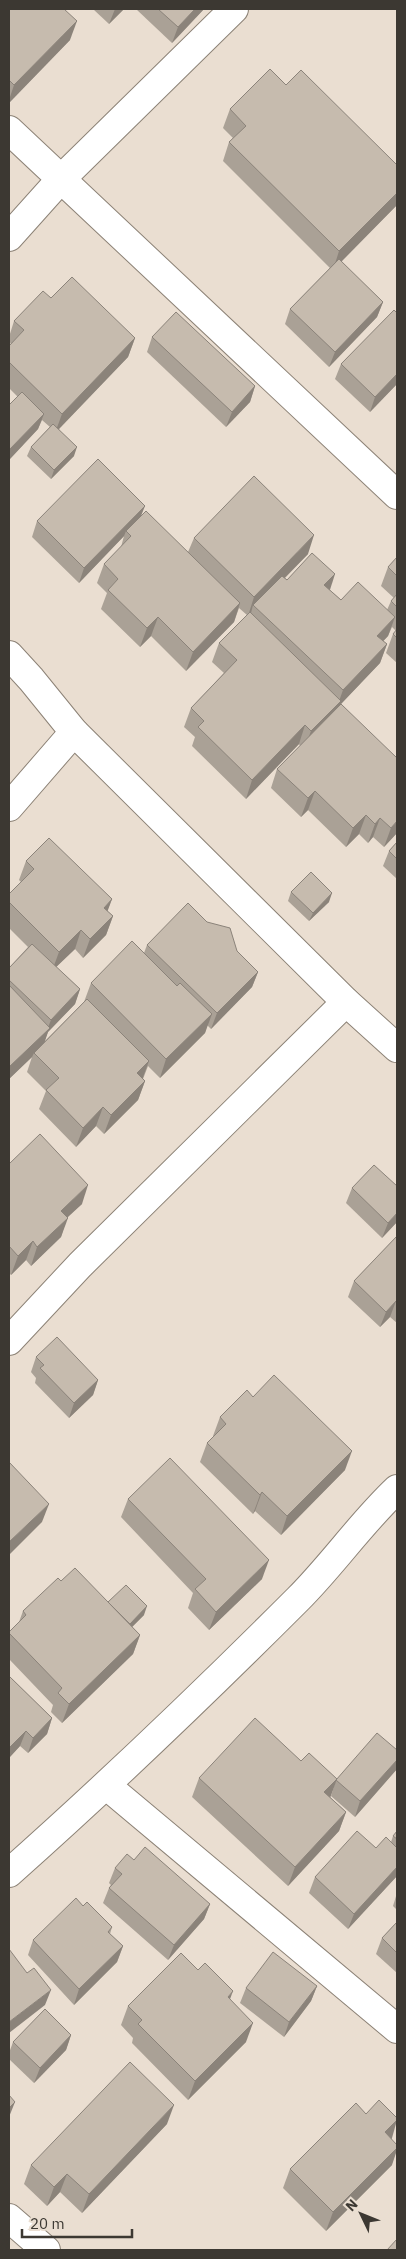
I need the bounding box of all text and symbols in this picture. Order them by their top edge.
north arrow [336,2189,386,2239]
text: N [341,2195,362,2215]
scale bar [22,2206,132,2238]
text: 20 m [30,2214,65,2233]

